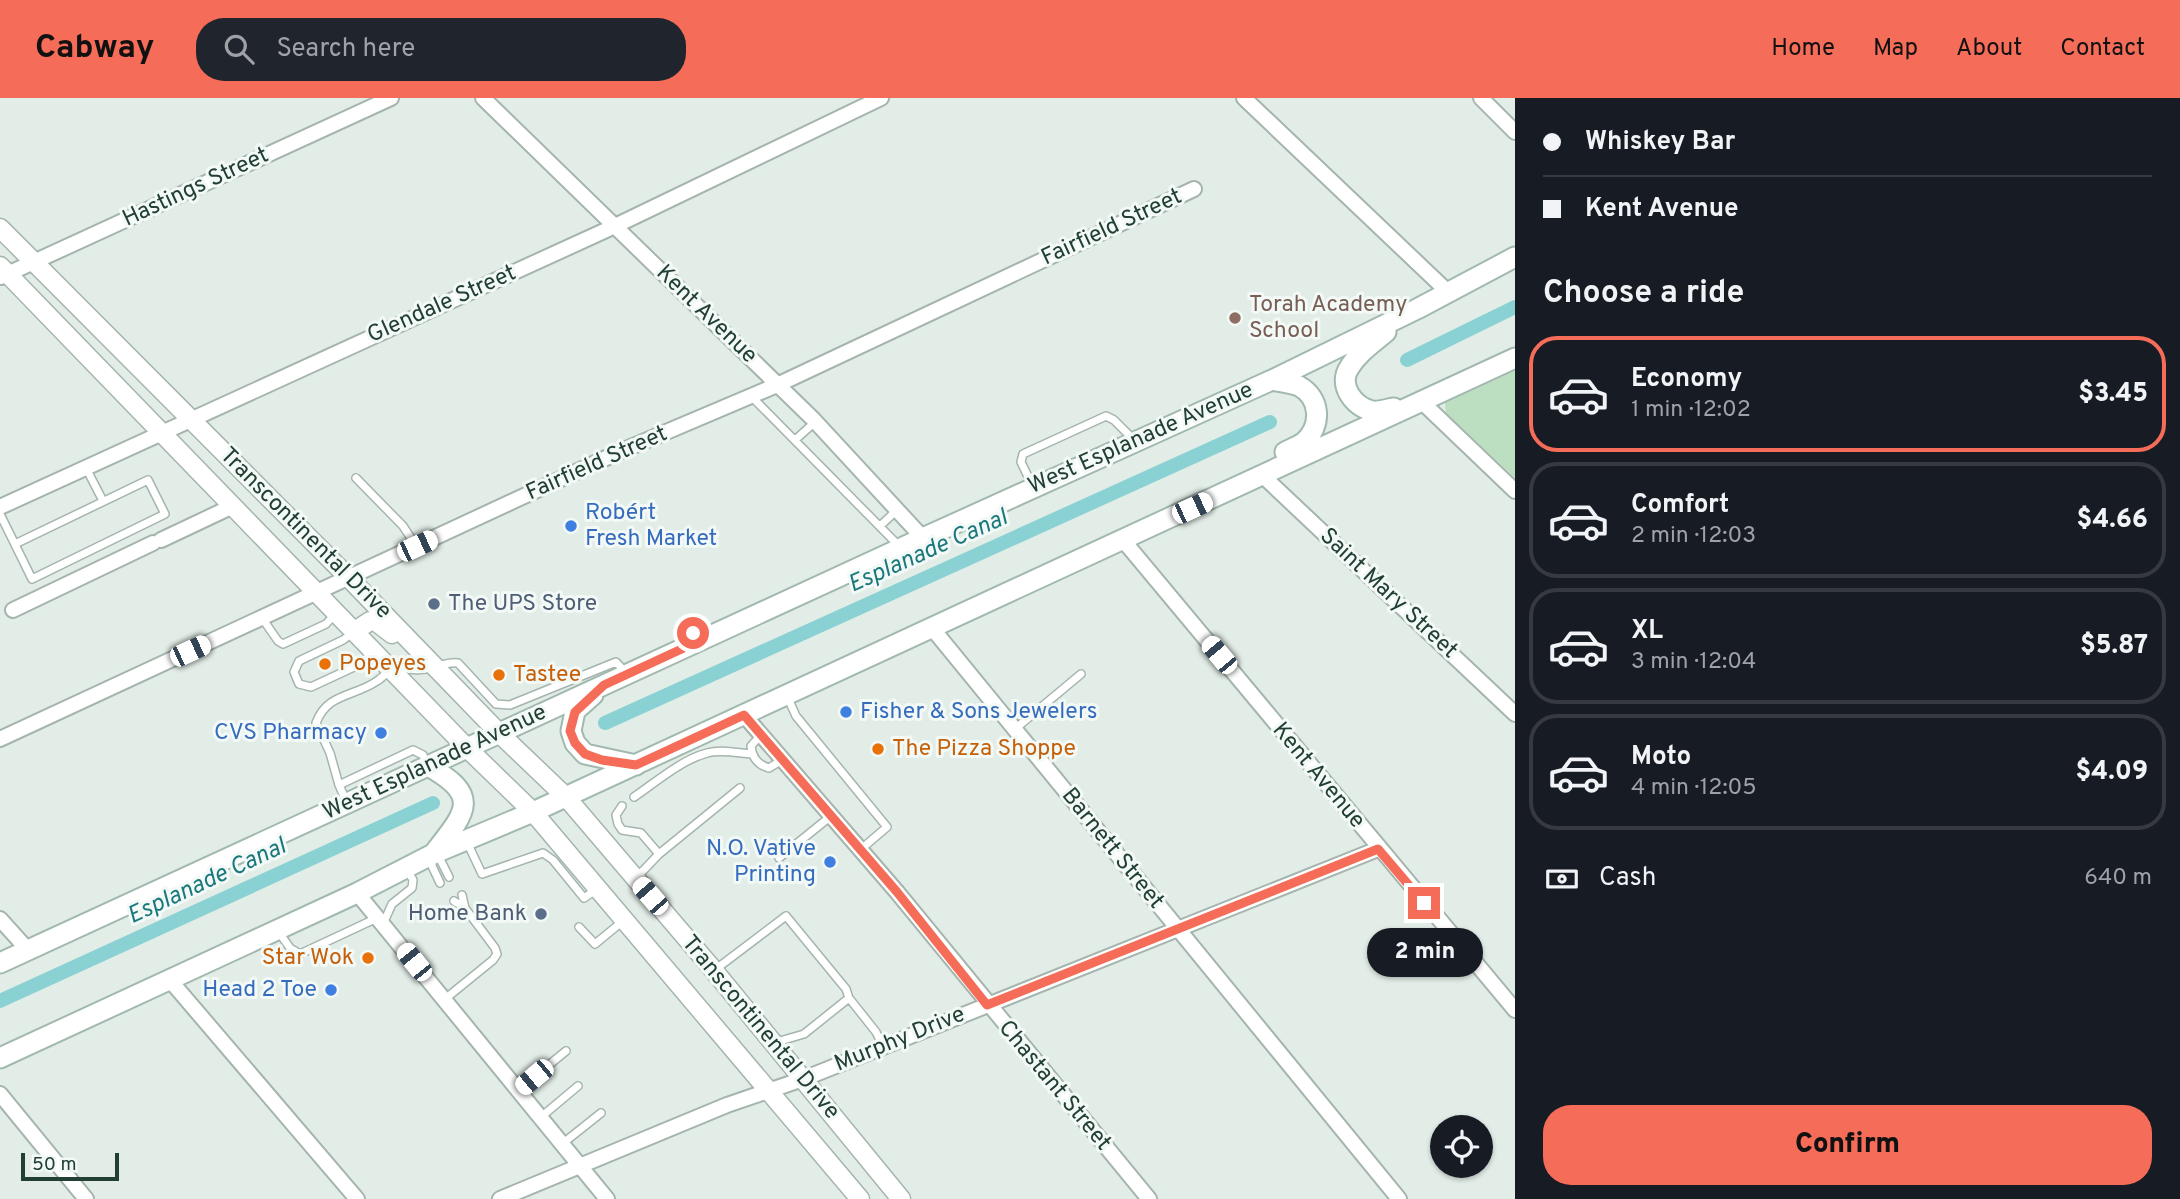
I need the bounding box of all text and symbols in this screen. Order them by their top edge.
search box [196,18,686,81]
text: Cabway [35,28,154,70]
icon: search [220,30,258,68]
text: Search here [276,33,415,66]
text: Home [1771,34,1835,64]
text: Map [1873,34,1918,64]
text: About [1956,34,2022,64]
text: Contact [2060,34,2145,64]
text: Whiskey Bar [1585,126,1735,159]
street label: Hastings Street [118,141,274,235]
street label: Fairfield Street [1037,183,1187,273]
text: Kent Avenue [1585,193,1739,226]
street label: Glendale Street [363,259,521,351]
street label: Kent Avenue [649,259,763,371]
text: Choose a ride [1543,274,1744,314]
place label: Torah Academy School [1249,291,1407,346]
marker: Torah Academy School [1227,310,1243,326]
icon: car [1547,363,1610,426]
text: Economy [1631,363,1742,396]
street label: West Esplanade Avenue [1024,376,1258,502]
text: $3.45 [2078,378,2148,411]
text: 1 min · 12:02 [1631,396,1751,425]
street label: Fairfield Street [522,420,672,508]
street label: Transcontinental Drive [213,442,397,626]
icon: car [1547,489,1610,552]
text: Comfort [1631,489,1729,522]
car [1169,490,1216,526]
place label: Robért Fresh Market [585,499,717,554]
water label: Esplanade Canal [844,503,1014,601]
text: $4.66 [2077,504,2148,537]
marker: Robért Fresh Market [563,518,579,534]
street label: Saint Mary Street [1313,522,1463,666]
text: 2 min · 12:03 [1631,522,1756,551]
car [394,528,441,564]
place label: The UPS Store [448,590,597,619]
marker: The UPS Store [426,596,442,612]
icon: car [1547,615,1610,678]
text: XL [1631,615,1663,648]
route start [677,617,709,649]
text: $5.87 [2080,630,2148,663]
car [1198,632,1241,678]
car [167,633,214,669]
text: 3 min · 12:04 [1631,648,1756,677]
place label: Popeyes [339,650,427,679]
marker: Popeyes [317,656,333,672]
place label: Tastee [513,661,581,690]
marker: Tastee [491,667,507,683]
street label: West Esplanade Avenue [319,698,551,828]
place label: Fisher & Sons Jewelers [860,698,1097,727]
marker: Fisher & Sons Jewelers [838,704,854,720]
street label: Kent Avenue [1265,717,1371,835]
place label: CVS Pharmacy [214,719,367,748]
marker: CVS Pharmacy [373,725,389,741]
place label: The Pizza Shoppe [892,735,1076,764]
marker: The Pizza Shoppe [870,741,886,757]
icon: car [1547,741,1610,804]
text: Moto [1631,741,1691,774]
text: $4.09 [2075,756,2148,789]
text: 4 min · 12:05 [1631,774,1757,803]
street label: Barnett Street [1054,782,1170,916]
water label: Esplanade Canal [123,831,293,932]
place label: N.O. Vative Printing [706,835,816,890]
marker: N.O. Vative Printing [822,854,838,870]
icon: cash [1543,860,1581,898]
text: Cash [1599,862,1656,895]
text: 640 m [2084,864,2152,893]
car [629,873,672,919]
route end [1408,887,1440,919]
place label: Home Bank [408,900,527,929]
marker: Home Bank [533,906,549,922]
callout: 2 min [1366,928,1482,976]
street label: Transcontinental Drive [674,930,846,1126]
text: 2 min [1395,938,1455,967]
car [393,939,436,985]
place label: Star Wok [262,944,354,973]
marker: Star Wok [360,950,376,966]
place label: Head 2 Toe [202,976,317,1005]
marker: Head 2 Toe [323,982,339,998]
street label: Murphy Drive [830,1001,970,1079]
street label: Chastant Street [991,1015,1117,1157]
car [512,1055,557,1099]
button: Confirm [1543,1105,2152,1185]
map controls [1430,1115,1493,1178]
button: locate [1430,1115,1493,1178]
scale bar [21,1150,119,1182]
text: 50 m [32,1153,77,1177]

